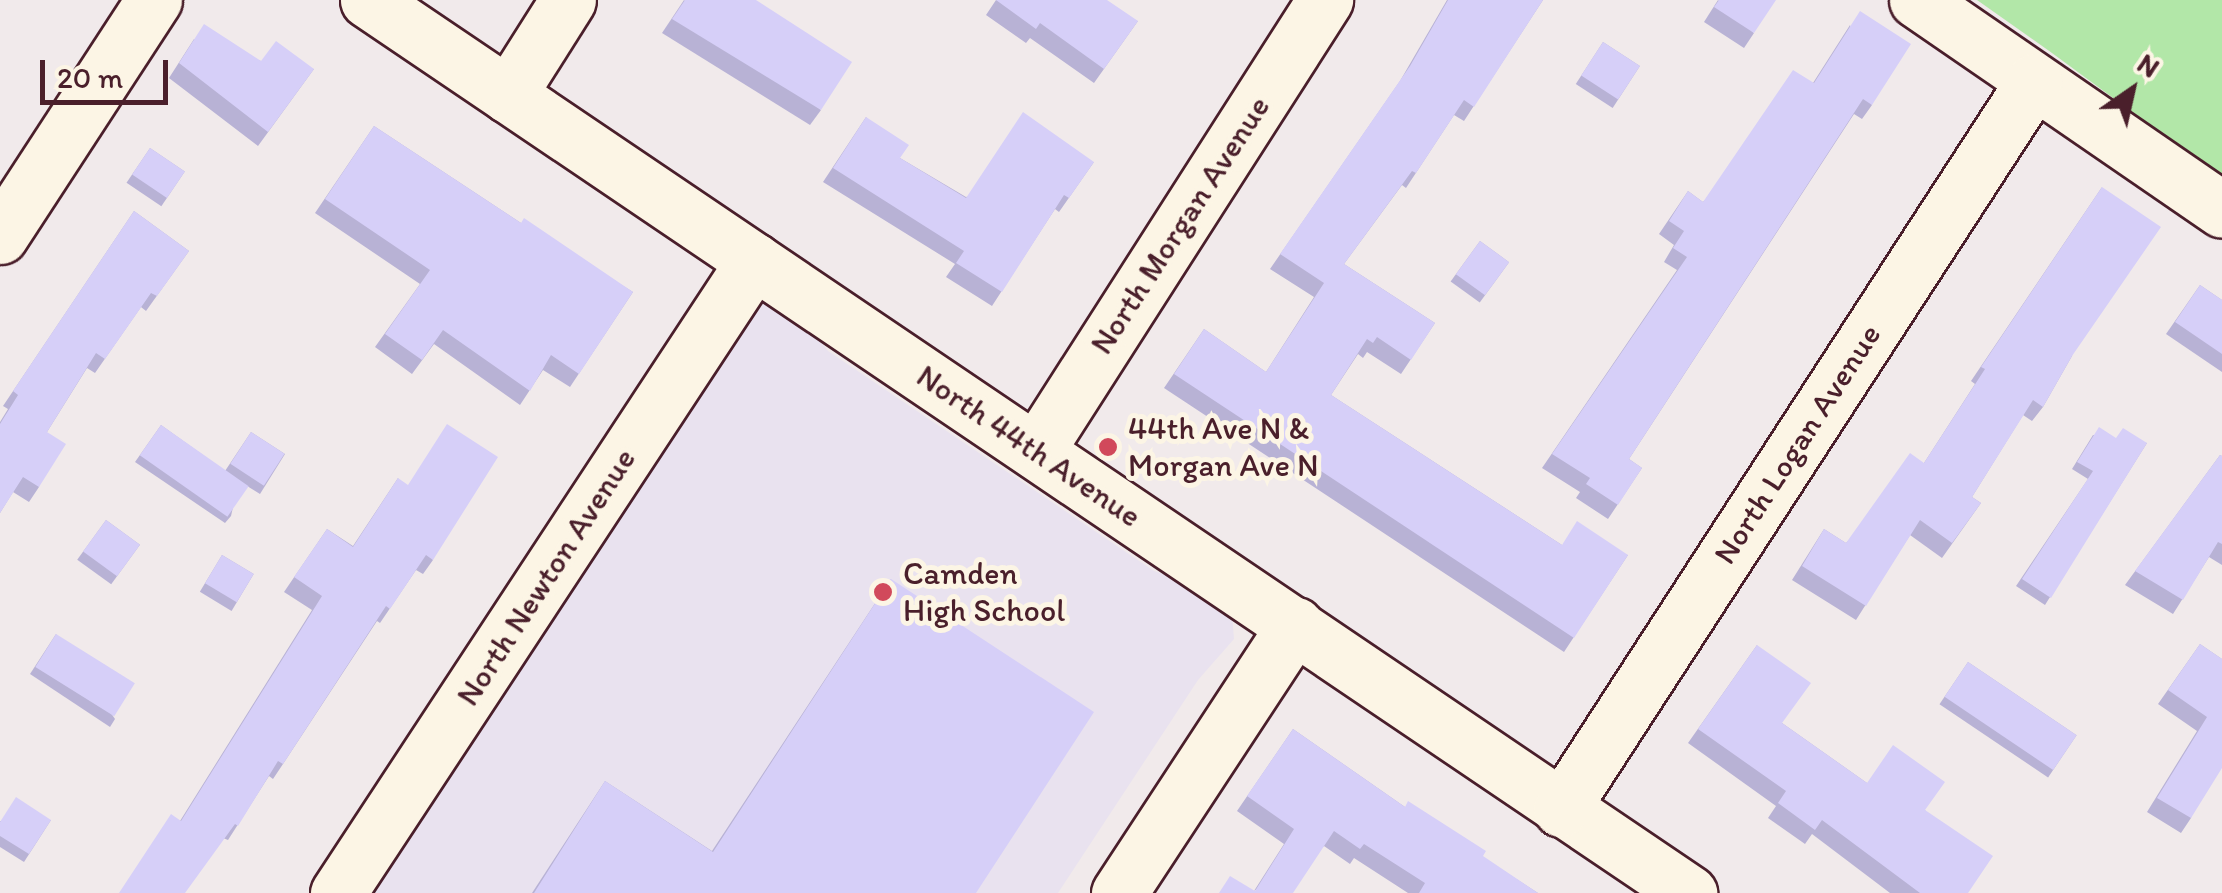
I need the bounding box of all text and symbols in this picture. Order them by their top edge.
scale bar [45,40,172,102]
north arrow [2082,40,2182,140]
text: N [2131,46,2166,85]
text: 20 m [57,59,123,96]
street label: North Morgan Avenue [1083,89,1277,361]
street label: North Logan Avenue [1706,318,1888,570]
street label: North 44th Avenue [910,357,1148,535]
place label: 44th Ave N & Morgan Ave N [1128,410,1318,485]
marker: 44th Ave N & Morgan Ave N [1097,436,1119,458]
street label: North Newton Avenue [448,441,644,713]
place label: Camden High School [903,555,1064,630]
marker: Camden High School [872,581,894,603]

